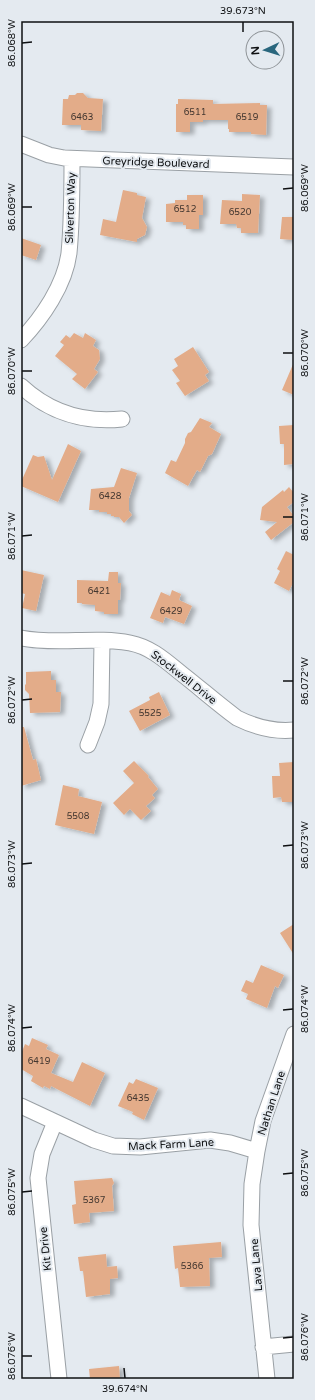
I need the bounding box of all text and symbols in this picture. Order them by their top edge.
text: 39.673°N [220,5,266,17]
text: 86.068°W [6,19,18,67]
north arrow [245,30,285,70]
text: N [249,46,262,56]
house number: 6511 [184,107,206,118]
house number: 6463 [71,112,93,123]
house number: 6519 [236,112,259,123]
street label: Greyridge Boulevard [102,154,210,171]
text: 86.069°W [299,164,311,212]
street label: Silverton Way [63,172,78,244]
text: 86.069°W [6,183,18,231]
house number: 6512 [174,204,196,215]
house number: 6520 [229,207,252,218]
text: 86.070°W [299,329,311,377]
text: 86.070°W [6,347,18,395]
house number: 6428 [99,491,122,502]
text: 86.071°W [299,493,311,541]
text: 86.071°W [6,512,18,560]
house number: 6421 [88,586,110,597]
house number: 6429 [160,606,183,617]
street label: Stockwell Drive [148,648,219,707]
text: 86.072°W [299,657,311,705]
text: 86.072°W [6,676,18,724]
house number: 5525 [139,708,162,719]
house number: 5508 [67,811,90,822]
text: 86.073°W [299,821,311,869]
text: 86.073°W [6,840,18,888]
text: 86.074°W [299,985,311,1033]
text: 86.074°W [6,1004,18,1052]
house number: 6419 [28,1056,51,1067]
street label: Nathan Lane [255,1069,288,1137]
house number: 6435 [127,1093,150,1104]
street label: Mack Farm Lane [128,1136,214,1153]
text: 86.075°W [299,1149,311,1197]
text: 86.075°W [6,1168,18,1216]
house number: 5367 [83,1195,106,1206]
street label: Kit Drive [37,1226,54,1272]
street label: Lava Lane [248,1238,265,1292]
house number: 5366 [181,1261,204,1272]
text: 86.076°W [299,1313,311,1361]
text: 86.076°W [6,1332,18,1380]
text: 39.674°N [102,1383,148,1395]

